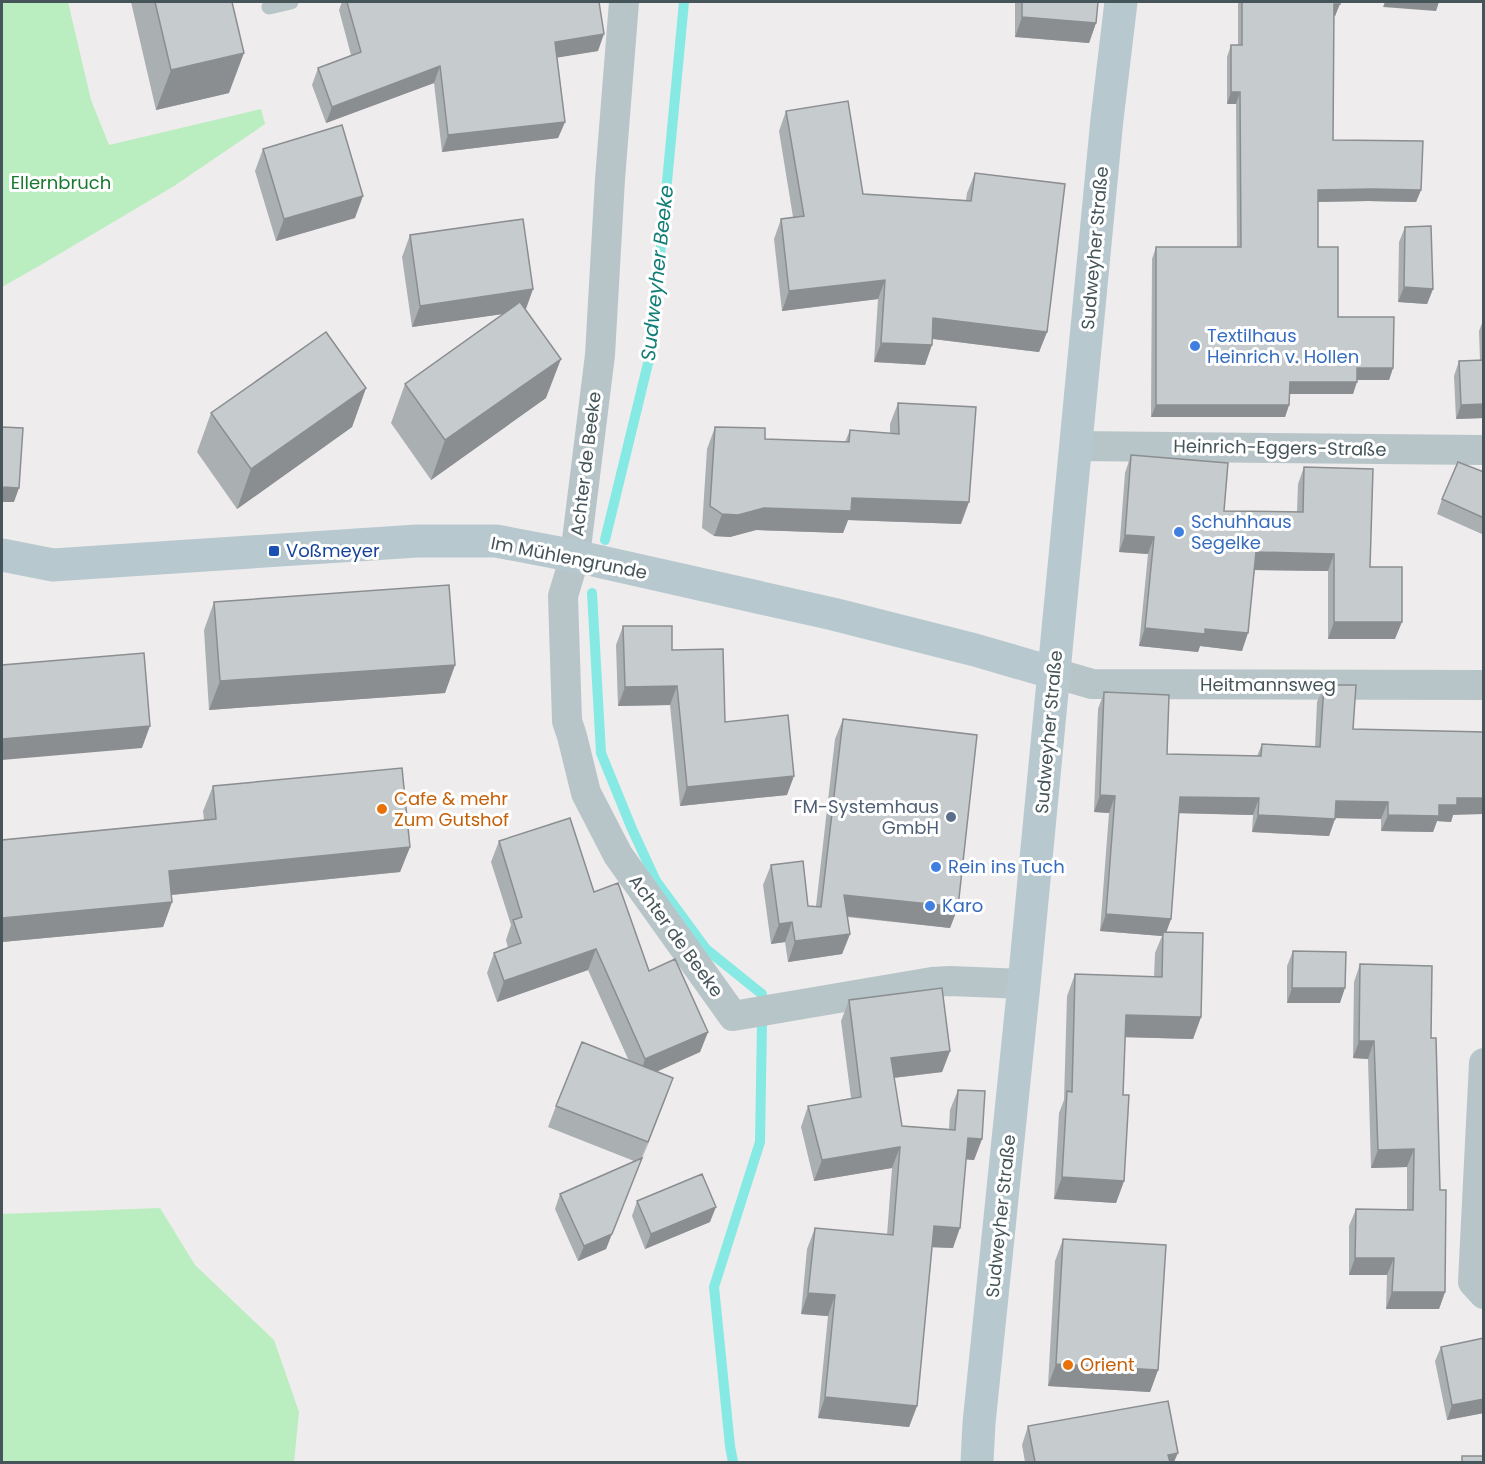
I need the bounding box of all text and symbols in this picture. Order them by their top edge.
street label: Sudweyher Straße [1075,165,1114,331]
park label: Ellernbruch [11,170,111,195]
water label: Sudweyher Beeke [634,184,680,362]
place label: Textilhaus Heinrich v. Hollen [1207,323,1359,369]
marker: Textilhaus Heinrich v. Hollen [1188,339,1202,353]
street label: Achter de Beeke [564,390,607,538]
street label: Heinrich-Eggers-Straße [1173,433,1387,462]
place label: Schuhhaus Segelke [1191,509,1292,555]
marker: Schuhhaus Segelke [1172,525,1186,539]
street label: Im Mühlengrunde [489,530,649,585]
place label: Voßmeyer [286,538,380,563]
marker: Voßmeyer [267,544,281,558]
street label: Sudweyher Straße [1029,649,1068,815]
street label: Heitmannsweg [1200,672,1336,697]
place label: Cafe & mehr Zum Gutshof [394,786,509,832]
place label: FM-Systemhaus GmbH [794,794,939,840]
marker: Cafe & mehr Zum Gutshof [375,802,389,816]
marker: FM-Systemhaus GmbH [944,810,958,824]
place label: Rein ins Tuch [948,854,1065,879]
marker: Rein ins Tuch [929,860,943,874]
street label: Achter de Beeke [623,869,729,1002]
place label: Karo [942,893,983,918]
marker: Karo [923,899,937,913]
street label: Sudweyher Straße [980,1133,1022,1299]
place label: Orient [1080,1352,1135,1377]
marker: Orient [1061,1358,1075,1372]

